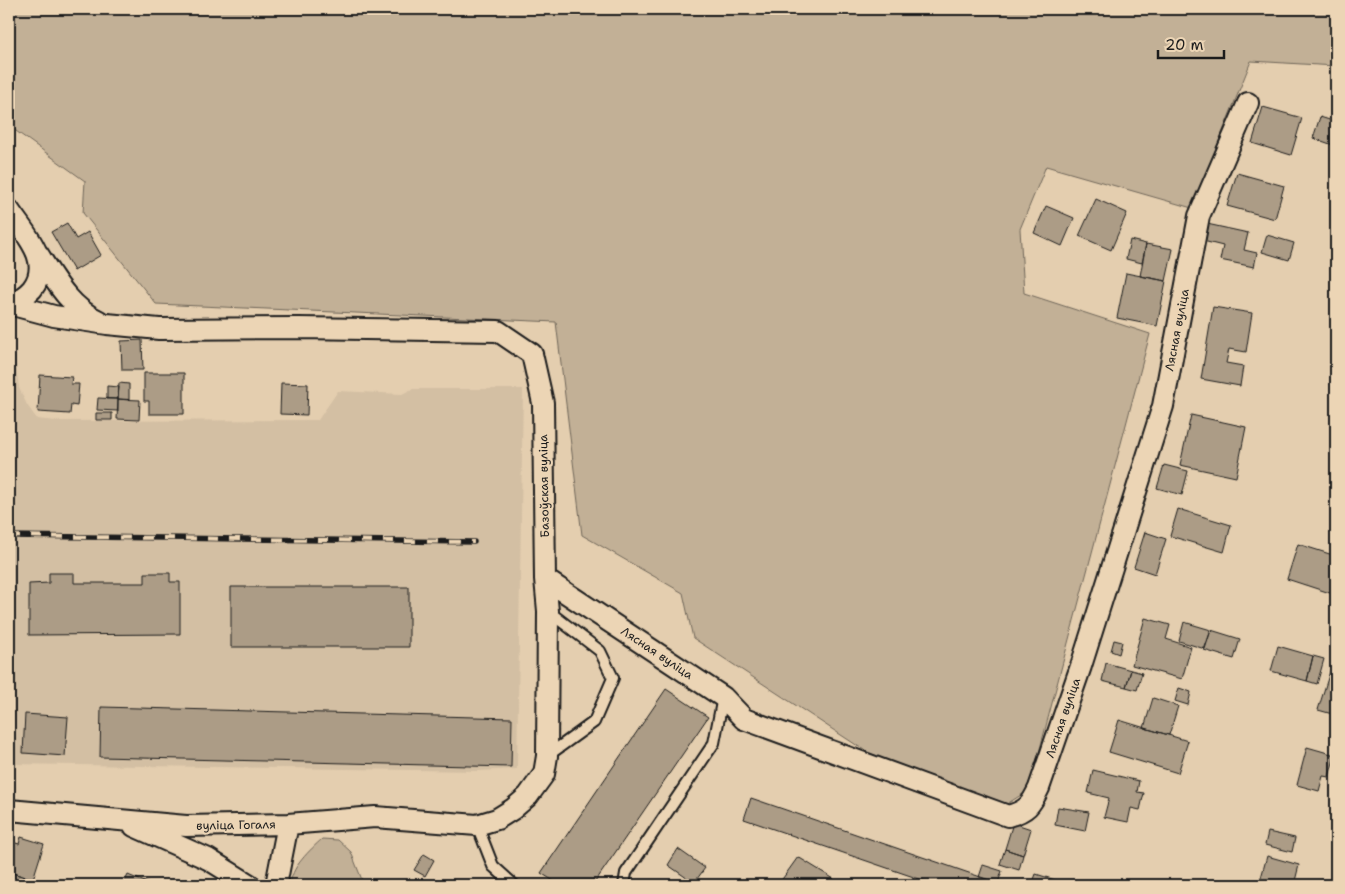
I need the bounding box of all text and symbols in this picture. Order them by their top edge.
scale bar [1158,28,1224,60]
text: 20 m [1165,35,1204,55]
street label: Лясная вуліца [1161,287,1193,373]
street label: Базоўская вуліца [535,434,553,538]
street label: Лясная вуліца [618,623,697,683]
street label: Лясная вуліца [1042,675,1084,760]
street label: вуліца Гогаля [196,816,276,834]

